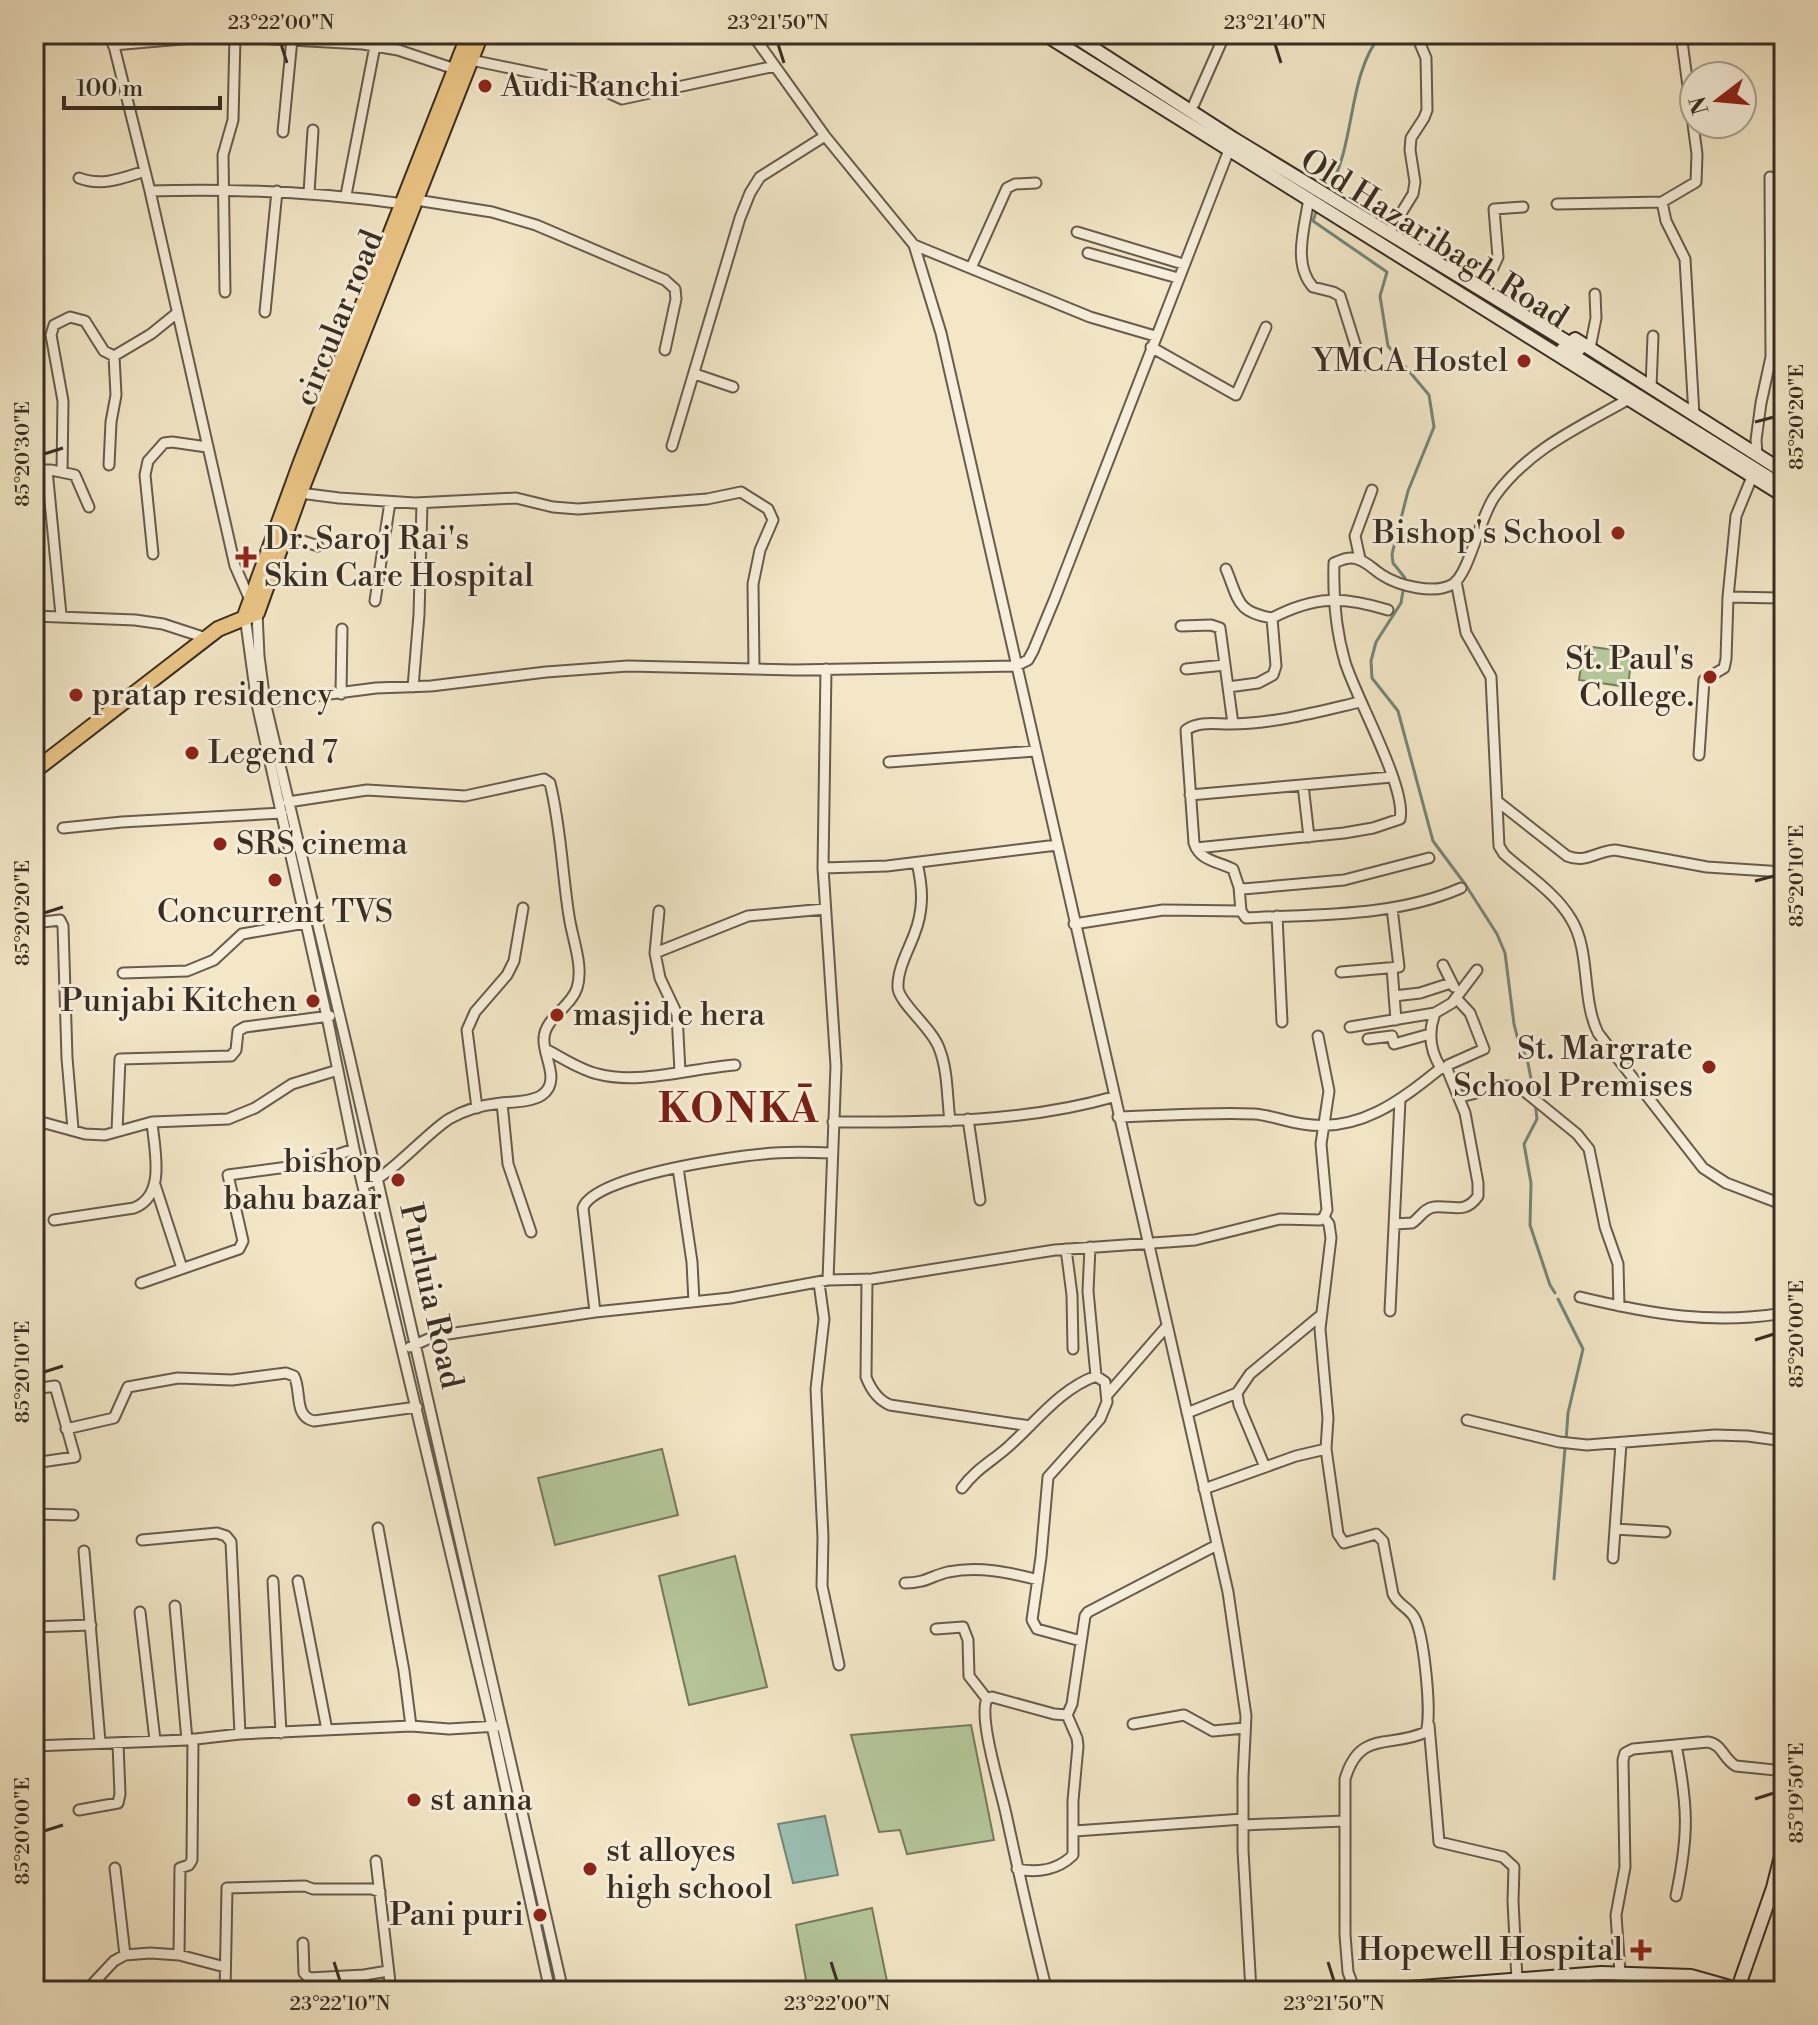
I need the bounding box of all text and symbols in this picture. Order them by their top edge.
text: 23°22'00"N [228,11,334,36]
text: 23°21'50"N [727,11,829,36]
text: 23°21'40"N [1224,11,1326,36]
scale bar [64,60,220,110]
north arrow [1678,60,1758,140]
place label: Audi Ranchi [500,66,680,106]
text: 100 m [76,74,143,104]
marker: Audi Ranchi [476,77,494,95]
text: N [1685,92,1716,117]
street label: Old Hazaribagh Road [1293,140,1575,338]
street label: circular road [286,224,392,412]
place label: YMCA Hostel [1311,341,1509,381]
marker: YMCA Hostel [1515,352,1533,370]
text: 85°20'20"E [1785,364,1810,470]
text: 85°20'30"E [11,401,36,507]
place label: Bishop's School [1372,513,1603,553]
place label: Dr. Saroj Rai's Skin Care Hospital [264,519,534,596]
marker: Bishop's School [1609,524,1627,542]
marker: Dr. Saroj Rai's Skin Care Hospital [235,546,257,568]
place label: St. Paul's College. [1565,639,1694,716]
marker: St. Paul's College. [1701,668,1719,686]
place label: pratap residency [92,675,333,715]
marker: pratap residency [67,686,85,704]
place label: Legend 7 [208,733,338,773]
marker: Legend 7 [183,744,201,762]
place label: SRS cinema [236,824,408,864]
text: 85°20'10"E [1785,825,1810,927]
marker: SRS cinema [211,835,229,853]
text: 85°20'20"E [11,860,36,966]
marker: Concurrent TVS [266,871,284,889]
place label: Concurrent TVS [157,892,393,932]
place label: Punjabi Kitchen [61,981,297,1021]
marker: Punjabi Kitchen [304,992,322,1010]
place label: masjid e hera [573,995,766,1035]
marker: masjid e hera [548,1006,566,1024]
place label: St. Margrate School Premises [1453,1029,1693,1106]
marker: St. Margrate School Premises [1700,1058,1718,1076]
district label: KONKĀ [658,1083,820,1135]
place label: bishop bahu bazar [224,1142,382,1219]
marker: bishop bahu bazar [389,1171,407,1189]
street label: Purluia Road [390,1199,472,1393]
text: 85°20'00"E [1785,1280,1810,1388]
text: 85°20'10"E [11,1321,36,1423]
text: 85°19'50"E [1785,1742,1810,1844]
text: 85°20'00"E [11,1777,36,1885]
place label: st anna [430,1780,534,1820]
marker: st anna [405,1791,423,1809]
place label: st alloyes high school [606,1831,773,1908]
marker: st alloyes high school [581,1860,599,1878]
place label: Pani puri [390,1895,524,1935]
marker: Pani puri [531,1906,549,1924]
place label: Hopewell Hospital [1357,1930,1624,1970]
marker: Hopewell Hospital [1630,1939,1652,1961]
text: 23°22'10"N [290,1992,391,2017]
text: 23°22'00"N [784,1992,890,2017]
text: 23°21'50"N [1283,1992,1385,2017]

